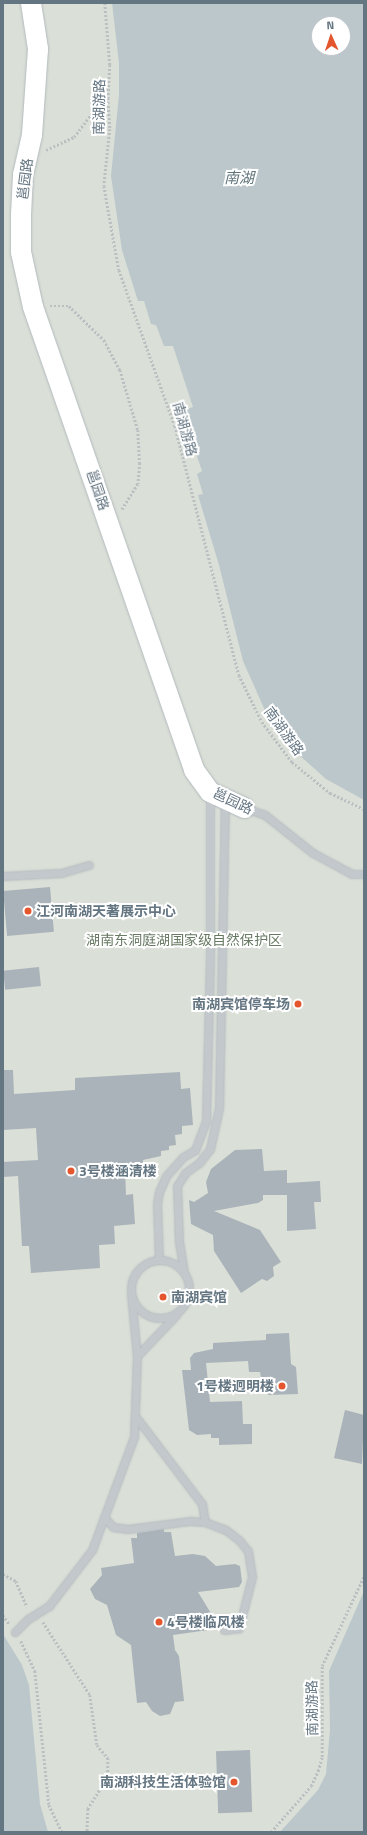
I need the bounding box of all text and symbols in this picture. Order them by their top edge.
north arrow [311,16,351,56]
text: N [326,17,335,33]
street label: 南湖游路 [90,79,108,135]
street label: 邕园路 [14,157,36,201]
water label: 南湖 [224,169,254,187]
street label: 南湖游路 [169,400,201,458]
street label: 邕园路 [83,467,113,513]
street label: 南湖游路 [261,703,307,759]
street label: 邕园路 [210,785,256,817]
place label: 江河南湖天著展示中心 [36,903,176,919]
marker: 江河南湖天著展示中心 [23,906,33,916]
park label: 湖南东洞庭湖国家级自然保护区 [86,932,282,948]
place label: 南湖宾馆停车场 [192,996,290,1012]
marker: 南湖宾馆停车场 [293,999,303,1009]
place label: 3号楼涵清楼 [79,1163,157,1179]
marker: 3号楼涵清楼 [66,1166,76,1176]
place label: 南湖宾馆 [171,1289,227,1305]
marker: 南湖宾馆 [158,1292,168,1302]
place label: 1号楼迥明楼 [196,1378,274,1394]
marker: 1号楼迥明楼 [277,1381,287,1391]
place label: 4号楼临风楼 [167,1614,245,1630]
marker: 4号楼临风楼 [154,1617,164,1627]
street label: 南湖游路 [303,1680,321,1736]
place label: 南湖科技生活体验馆 [100,1774,226,1790]
marker: 南湖科技生活体验馆 [229,1777,239,1787]

